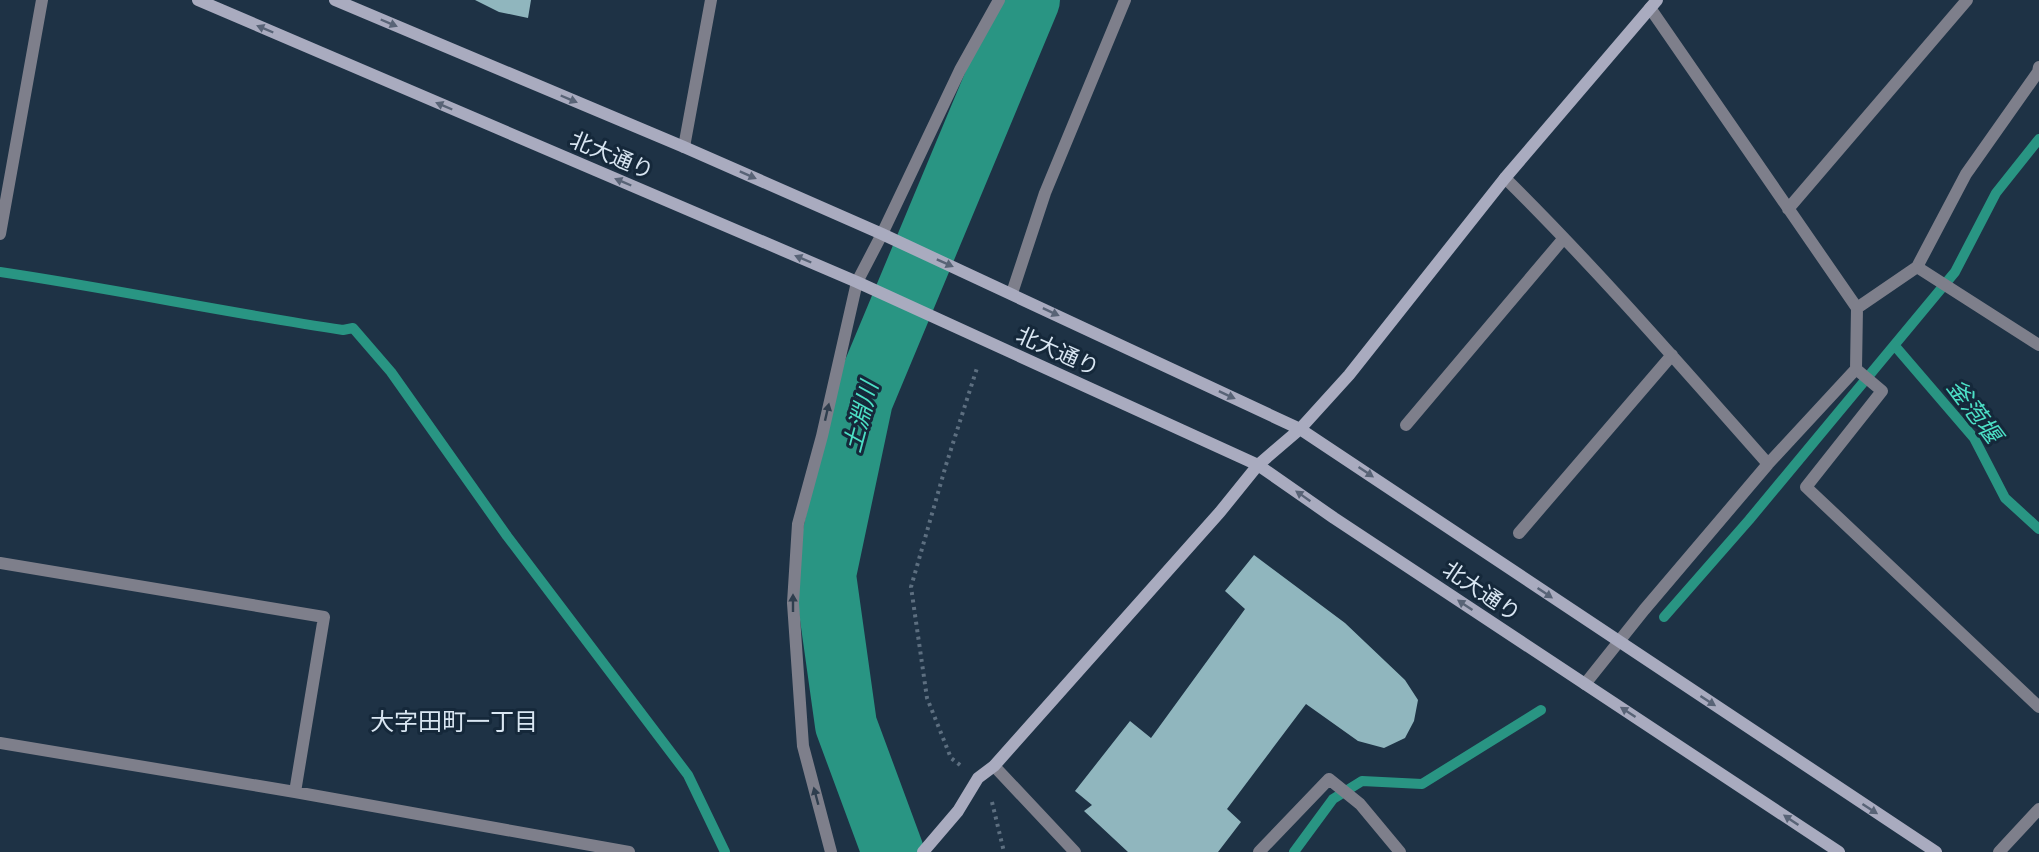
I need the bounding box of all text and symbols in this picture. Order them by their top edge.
one-way arrow [381,18,398,27]
one-way arrow [255,24,273,34]
one-way arrow [560,94,578,104]
one-way arrow [435,101,453,110]
street label: 北大通り [566,127,657,185]
one-way arrow [740,171,757,180]
one-way arrow [614,177,632,187]
one-way arrow [793,254,811,264]
one-way arrow [936,259,954,268]
one-way arrow [1042,307,1059,316]
street label: 北大通り [1012,322,1103,382]
water label: 釜萢堰 [1941,374,2009,451]
water label: 土淵川 [838,376,885,455]
one-way arrow [1219,390,1236,399]
one-way arrow [823,402,833,421]
one-way arrow [1358,467,1375,478]
one-way arrow [1296,490,1312,502]
street label: 北大通り [1438,556,1525,627]
one-way arrow [1537,587,1553,599]
one-way arrow [788,593,798,612]
one-way arrow [1457,599,1474,610]
one-way arrow [1699,695,1715,707]
one-way arrow [1620,707,1636,718]
district label: 大字田町一丁目 [370,708,538,736]
one-way arrow [811,786,820,804]
one-way arrow [1862,803,1878,815]
one-way arrow [1782,814,1799,825]

